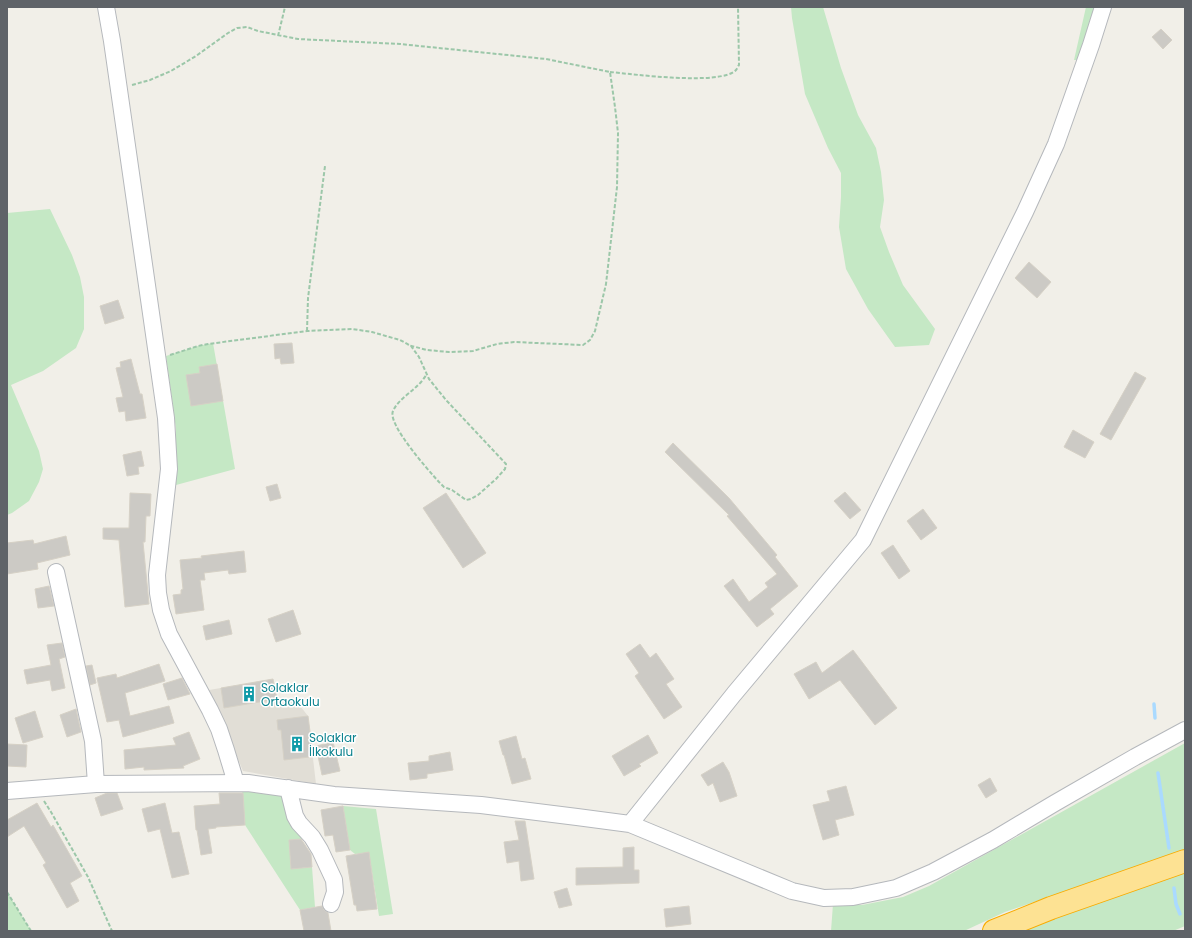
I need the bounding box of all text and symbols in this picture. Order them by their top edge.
place label: Solaklar Ortaokulu [261,679,320,710]
building icon: Solaklar Ortaokulu [240,685,258,703]
place label: Solaklar İlkokulu [309,729,357,760]
building icon: Solaklar İlkokulu [288,735,306,753]

